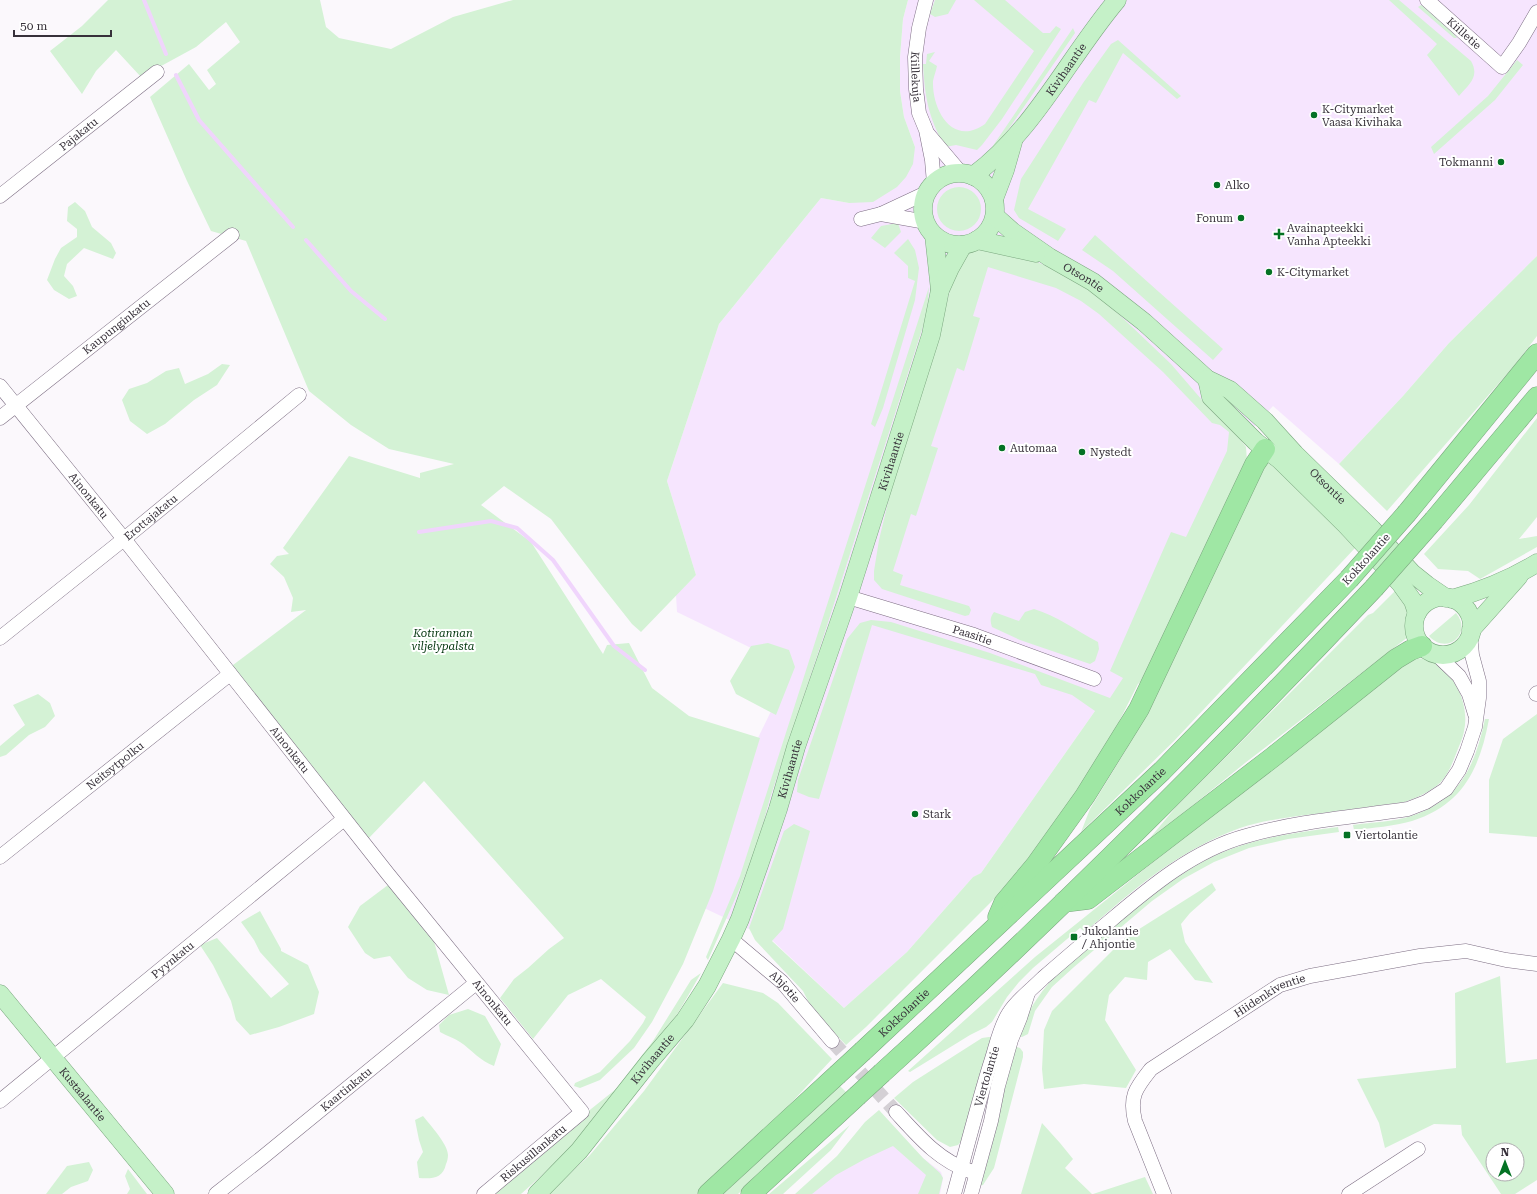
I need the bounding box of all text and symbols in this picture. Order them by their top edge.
scale bar [14,12,111,38]
street label: Kiilletie [1444,15,1484,52]
text: 50 m [20,19,47,33]
street label: Kivihaantie [1044,41,1089,99]
street label: Kiillekuja [908,51,924,103]
place label: K-Citymarket Vaasa Kivihaka [1322,103,1402,129]
marker: K-Citymarket Vaasa Kivihaka [1309,110,1319,120]
street label: Pajakatu [57,115,101,154]
place label: Tokmanni [1439,156,1493,169]
marker: Tokmanni [1496,157,1506,167]
place label: Alko [1225,179,1250,192]
marker: Alko [1212,180,1222,190]
place label: Fonum [1196,212,1233,225]
marker: Fonum [1236,213,1246,223]
place label: Avainapteekki Vanha Apteekki [1287,222,1371,248]
marker: Avainapteekki Vanha Apteekki [1274,229,1284,239]
street label: Otsontie [1061,260,1106,295]
place label: K-Citymarket [1277,266,1349,279]
marker: K-Citymarket [1264,267,1274,277]
street label: Kaupunginkatu [80,296,153,357]
street label: Kivihaantie [876,430,907,492]
place label: Automaa [1010,442,1057,455]
marker: Automaa [997,443,1007,453]
place label: Nystedt [1090,446,1132,459]
marker: Nystedt [1077,447,1087,457]
street label: Otsontie [1307,466,1348,507]
street label: Ainonkatu [66,470,111,522]
street label: Erottajakatu [122,492,180,543]
street label: Kokkolantie [1340,531,1393,588]
street label: Paasitie [951,623,994,648]
park label: Kotirannan viljelypalsta [412,627,475,653]
street label: Ainonkatu [267,724,312,776]
street label: Kivihaantie [775,738,805,800]
street label: Neitsytpolku [84,739,147,793]
street label: Kokkolantie [1113,765,1169,819]
place label: Stark [923,808,951,821]
marker: Stark [910,809,920,819]
place label: Viertolantie [1355,829,1418,842]
marker: Viertolantie [1342,830,1352,840]
place label: Jukolantie / Ahjontie [1081,925,1138,951]
marker: Jukolantie / Ahjontie [1069,932,1079,942]
street label: Pyynkatu [149,939,197,981]
street label: Ahjotie [767,968,803,1005]
street label: Hiidenkiventie [1232,972,1307,1020]
street label: Ainonkatu [470,977,515,1028]
street label: Kokkolantie [876,986,932,1040]
street label: Kivihaantie [628,1031,677,1087]
street label: Viertolantie [972,1045,1002,1108]
street label: Kustaalantie [56,1065,108,1124]
street label: Kaartinkatu [318,1065,375,1114]
street label: Riskusillankatu [498,1122,569,1185]
north arrow [1485,1142,1525,1182]
text: N [1501,1146,1510,1159]

